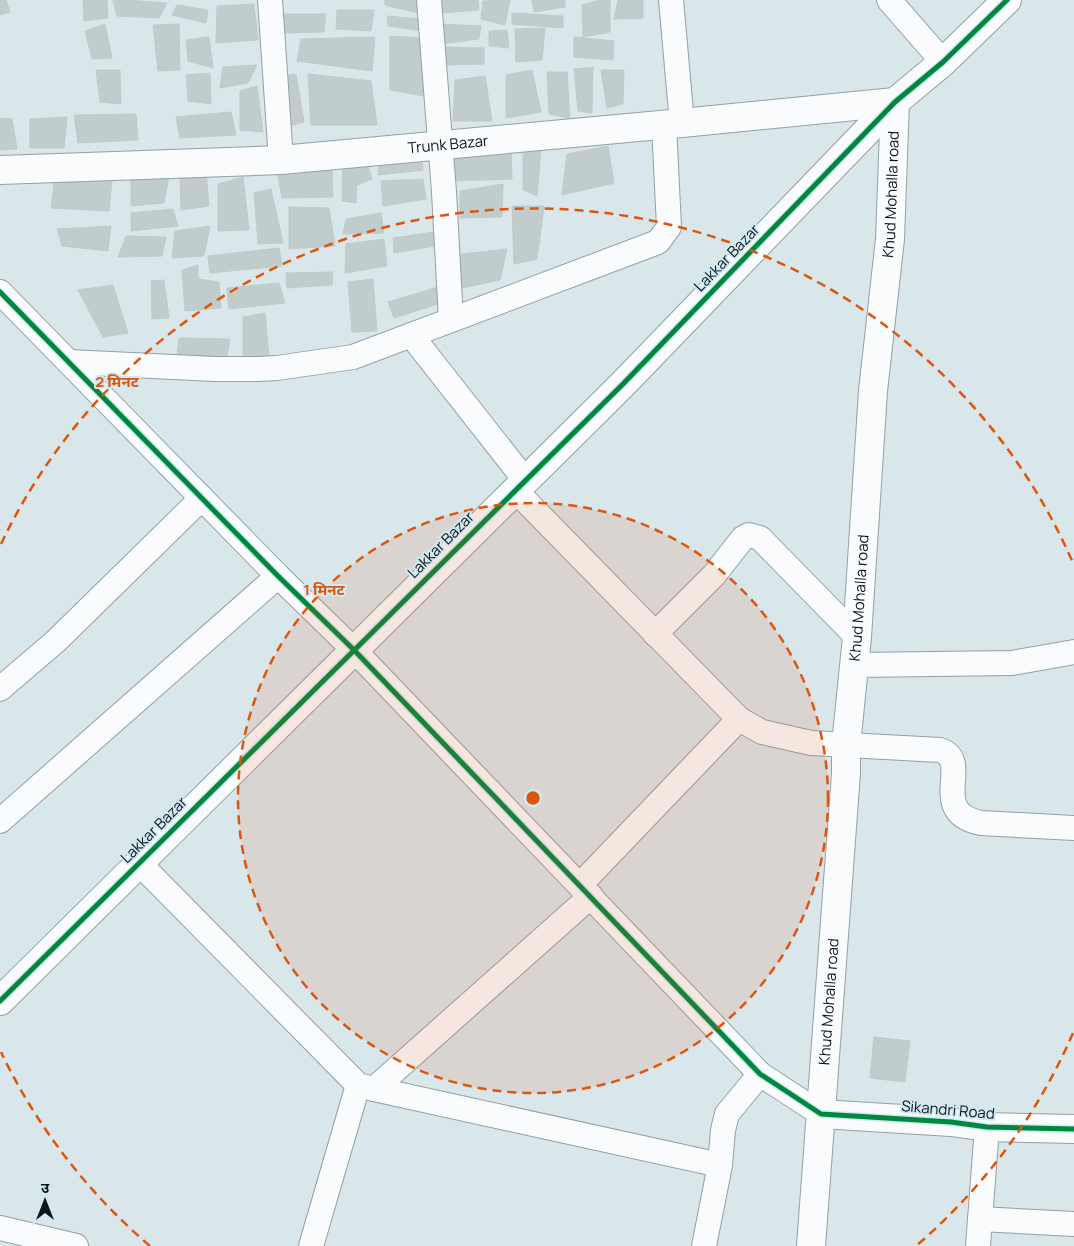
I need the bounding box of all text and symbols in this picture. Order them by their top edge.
street label: Trunk Bazar [407,130,490,158]
street label: Khud Mohalla road [877,130,904,259]
street label: Lakkar Bazar [689,219,765,296]
text: 2 मिनट [95,371,140,392]
street label: Lakkar Bazar [403,506,479,583]
street label: Khud Mohalla road [844,534,874,662]
text: 1 मिनट [303,579,345,600]
centre of rings [524,789,542,807]
street label: Lakkar Bazar [116,791,192,868]
street label: Khud Mohalla road [813,937,844,1066]
street label: Sikandri Road [900,1095,996,1124]
north arrow [20,1176,70,1226]
text: उ [41,1178,50,1197]

